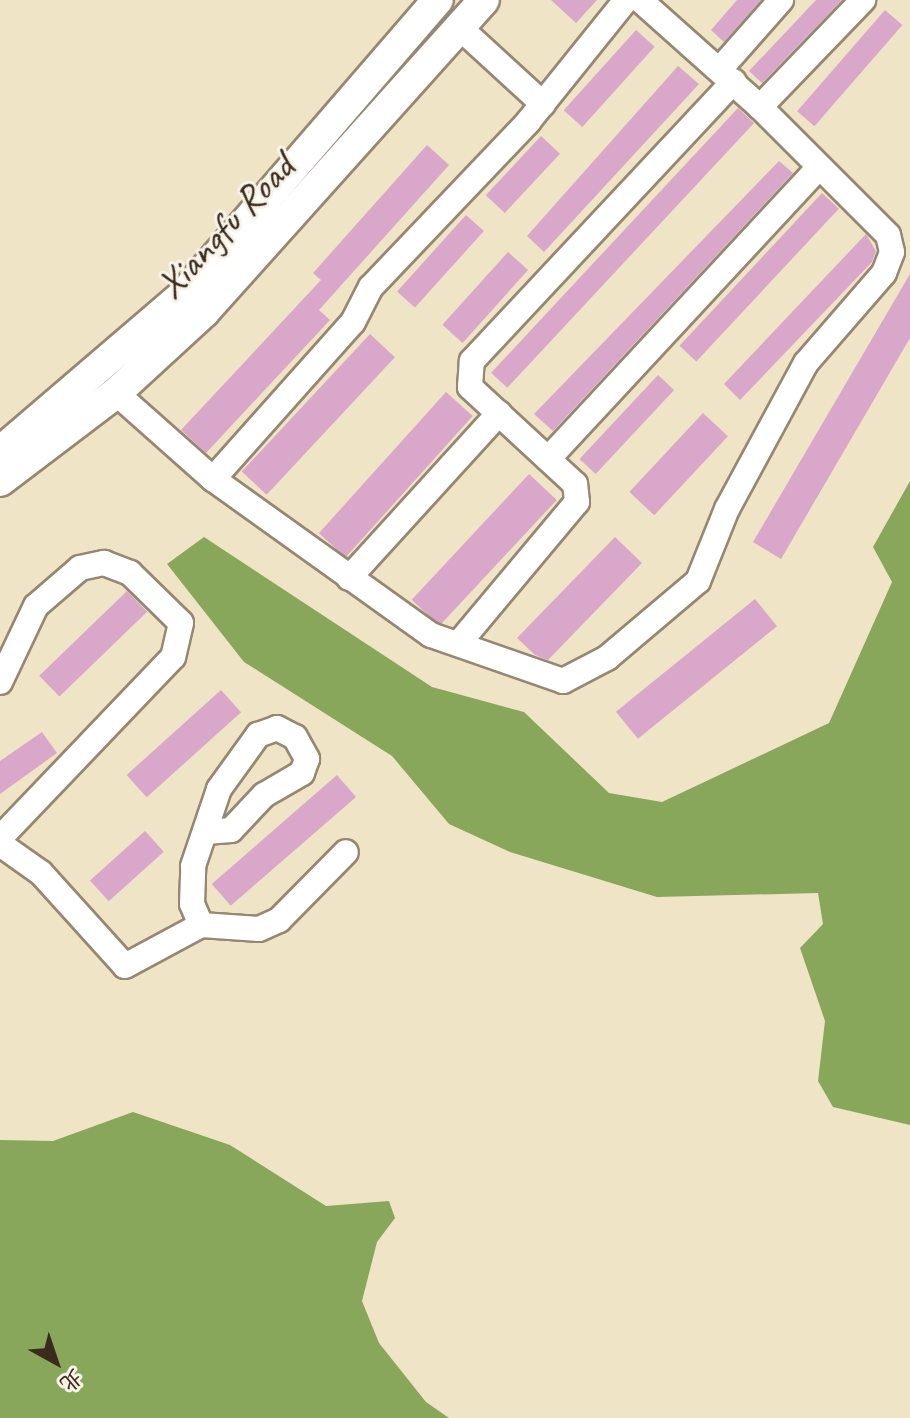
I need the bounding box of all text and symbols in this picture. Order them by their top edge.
street label: Xiangfu Road [146,144,304,308]
north arrow [16,1322,96,1402]
text: 北 [54,1363,89,1398]

